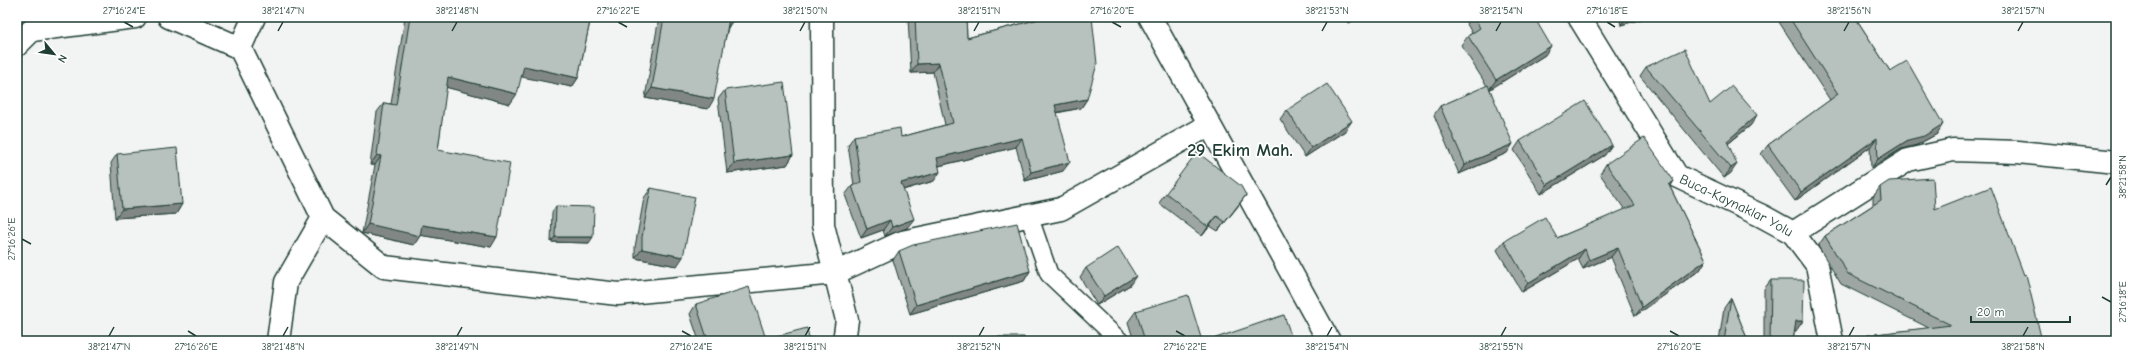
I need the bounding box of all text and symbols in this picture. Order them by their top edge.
text: 27°16'24"E [103,5,145,17]
text: 38°21'47"N [262,5,304,17]
text: 38°21'48"N [435,5,479,17]
text: 27°16'22"E [597,5,640,17]
text: 38°21'50"N [783,5,827,17]
text: 38°21'51"N [958,5,1000,17]
text: 27°16'20"E [1090,5,1134,17]
text: 38°21'53"N [1305,5,1349,17]
text: 38°21'54"N [1479,5,1523,17]
text: 27°16'18"E [1586,5,1628,17]
text: 38°21'56"N [1827,5,1871,17]
text: 38°21'57"N [2001,5,2045,17]
north arrow [34,34,74,74]
text: N [55,52,70,65]
district label: 29 Ekim Mah. [1187,140,1293,161]
text: 38°21'58"N [2117,155,2129,199]
street label: Buca-Kaynaklar Yolu [1677,171,1796,240]
text: 27°16'26"E [6,217,18,261]
text: 27°16'18"E [2117,281,2129,323]
scale bar [1971,298,2070,324]
text: 20 m [1977,305,2005,319]
text: 38°21'47"N [88,341,130,353]
text: 27°16'26"E [174,341,218,353]
text: 38°21'48"N [261,341,305,353]
text: 38°21'49"N [435,341,479,353]
text: 27°16'24"E [670,341,712,353]
text: 38°21'51"N [784,341,826,353]
text: 38°21'52"N [957,341,1001,353]
text: 27°16'22"E [1164,341,1207,353]
text: 38°21'54"N [1305,341,1349,353]
text: 38°21'55"N [1479,341,1523,353]
text: 27°16'20"E [1657,341,1701,353]
text: 38°21'57"N [1827,341,1871,353]
text: 38°21'58"N [2001,341,2045,353]

